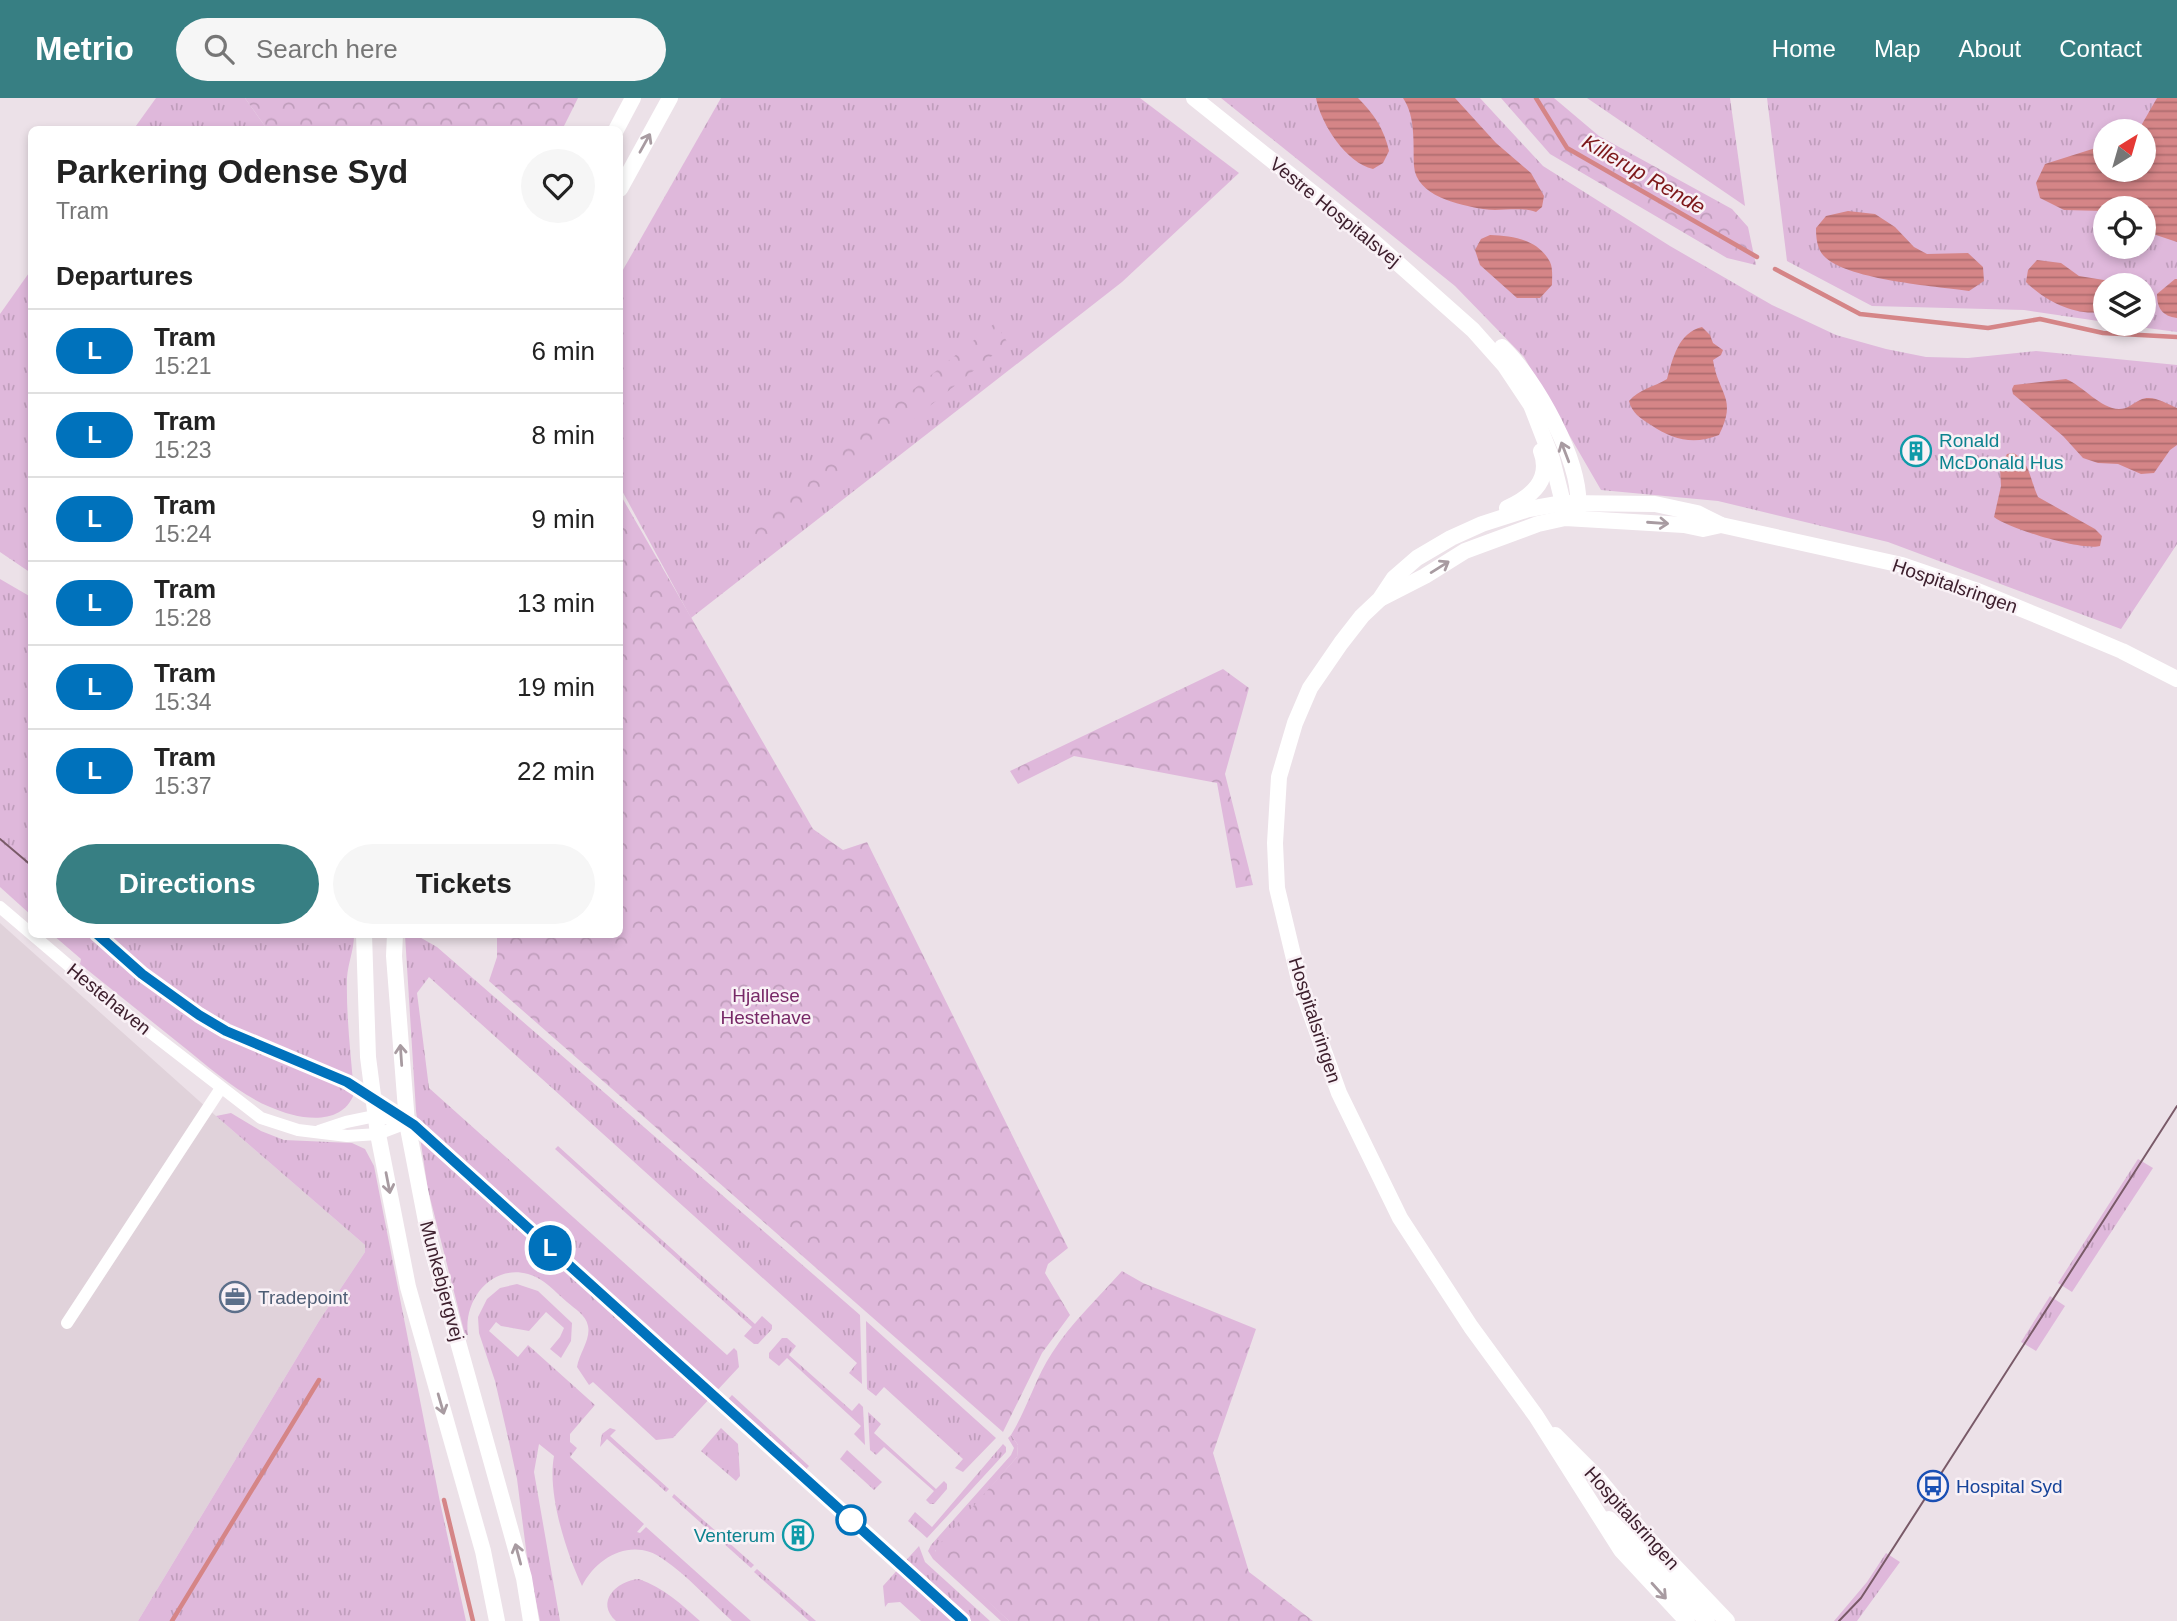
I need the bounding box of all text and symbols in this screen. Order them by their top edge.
search box [176,18,666,81]
text: Metrio [35,30,134,67]
icon: search [200,30,238,68]
text: Search here [256,34,398,64]
text: Home [1772,35,1836,62]
text: Map [1874,35,1921,62]
text: About [1959,35,2021,62]
text: Contact [2059,35,2142,62]
north arrow [2093,119,2156,182]
map controls [2093,119,2156,336]
water label: Killerup Rende [1579,130,1709,218]
one-way arrow [638,134,652,154]
button: heart [521,149,595,223]
text: Parkering Odense Syd [56,153,408,190]
street label: Vestre Hospitalsvej [1266,153,1404,271]
button: locate [2093,196,2156,259]
text: Tram [56,198,109,224]
text: Departures [56,261,193,291]
button: layers [2093,273,2156,336]
text: Tram [154,322,216,352]
text: 6 min [531,336,595,366]
text: L [87,337,102,364]
text: 15:21 [154,353,212,379]
text: Tram [154,406,216,436]
text: 8 min [531,420,595,450]
text: L [87,421,102,448]
place label: Ronald McDonald Hus [1939,430,2064,473]
building icon: Ronald McDonald Hus [1899,434,1933,468]
text: 15:23 [154,437,212,463]
one-way arrow [1558,442,1571,464]
text: Tram [154,490,216,520]
text: 9 min [531,504,595,534]
text: L [87,505,102,532]
one-way arrow [1646,517,1668,530]
text: 15:24 [154,521,212,547]
street label: Hospitalsringen [1890,555,2020,617]
one-way arrow [1430,559,1450,573]
text: Tram [154,574,216,604]
text: 13 min [517,588,595,618]
text: L [87,589,102,616]
text: 15:28 [154,605,212,631]
text: Tram [154,658,216,688]
text: 19 min [517,672,595,702]
text: L [87,673,102,700]
text: 15:34 [154,689,212,715]
text: Tram [154,742,216,772]
text: 22 min [517,756,595,786]
text: L [87,757,102,784]
text: 15:37 [154,773,212,799]
button: Directions [56,844,319,924]
button: Tickets [333,844,595,924]
street label: Hospitalsringen [1285,954,1345,1086]
street label: Hestehaven [63,959,155,1039]
park label: Hjallese Hestehave [721,985,811,1028]
one-way arrow [394,1044,407,1067]
one-way arrow [381,1171,395,1194]
street label: Munkebjergvej [416,1219,468,1343]
line badge: L [527,1225,573,1271]
text: L [543,1234,557,1261]
office icon: Tradepoint [218,1280,252,1314]
place label: Tradepoint [258,1287,349,1308]
one-way arrow [435,1393,448,1415]
street label: Hospitalsringen [1580,1462,1684,1574]
bus stop icon: Hospital Syd [1916,1469,1950,1503]
place label: Hospital Syd [1956,1476,2063,1497]
unlabelled marker [836,1505,866,1535]
building icon: Venterum [781,1518,815,1552]
place label: Venterum [694,1525,775,1546]
one-way arrow [510,1543,523,1565]
one-way arrow [1651,1582,1667,1600]

